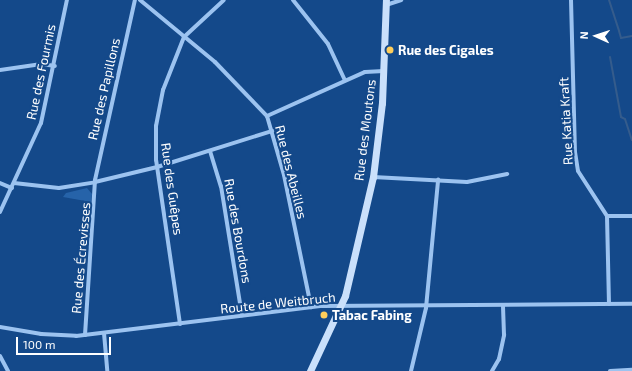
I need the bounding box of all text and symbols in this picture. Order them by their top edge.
north arrow [576,16,616,56]
street label: Rue des Fourmis [23,23,59,121]
text: N [577,31,590,40]
street label: Rue des Papillons [85,37,123,141]
place label: Rue des Cigales [398,42,494,58]
marker: Rue des Cigales [385,45,395,55]
street label: Rue Katia Kraft [556,77,576,165]
street label: Rue des Moutons [351,78,379,182]
street label: Rue des Abeilles [272,123,310,221]
street label: Rue des Guêpes [158,142,186,236]
street label: Rue des Bourdons [221,177,255,285]
street label: Rue des Écrevisses [68,202,94,314]
street label: Route de Weitbruch [219,289,337,317]
place label: Tabac Fabing [332,307,412,323]
marker: Tabac Fabing [319,310,329,320]
scale bar [18,329,113,355]
text: 100 m [23,337,55,351]

